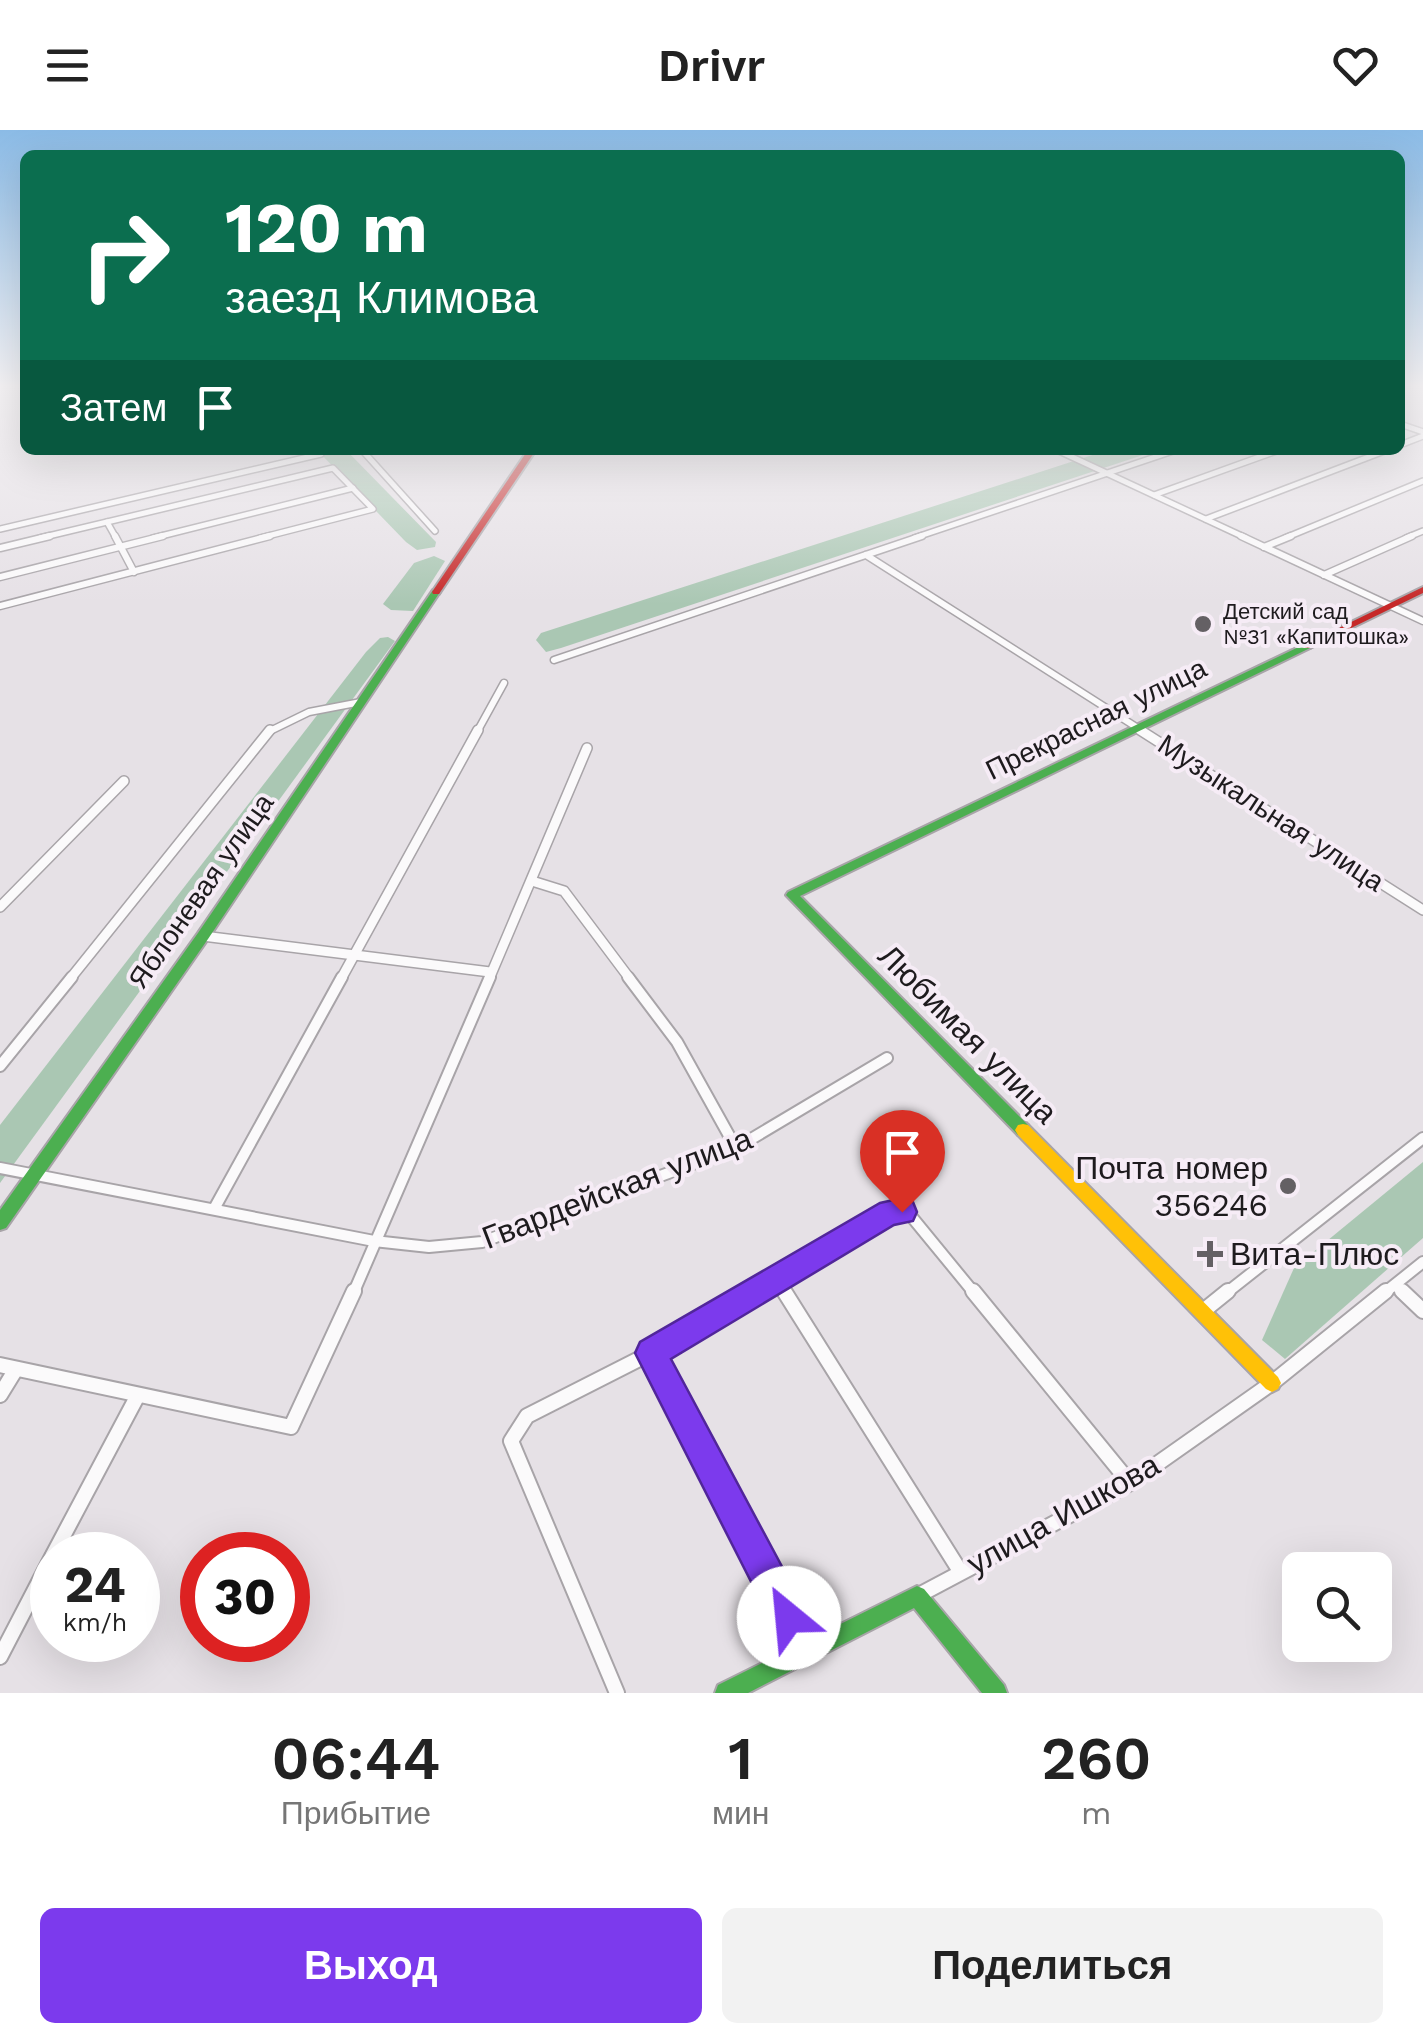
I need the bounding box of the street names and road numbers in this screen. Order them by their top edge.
street label: Прекрасная улица [980,651,1212,787]
street label: Музыкальная улица [1152,728,1390,899]
street label: Яблоневая улица [122,787,281,995]
street label: Любимая улица [871,937,1065,1131]
street label: Гвардейская улица [477,1119,758,1257]
street label: улица Ишкова [960,1445,1166,1583]

